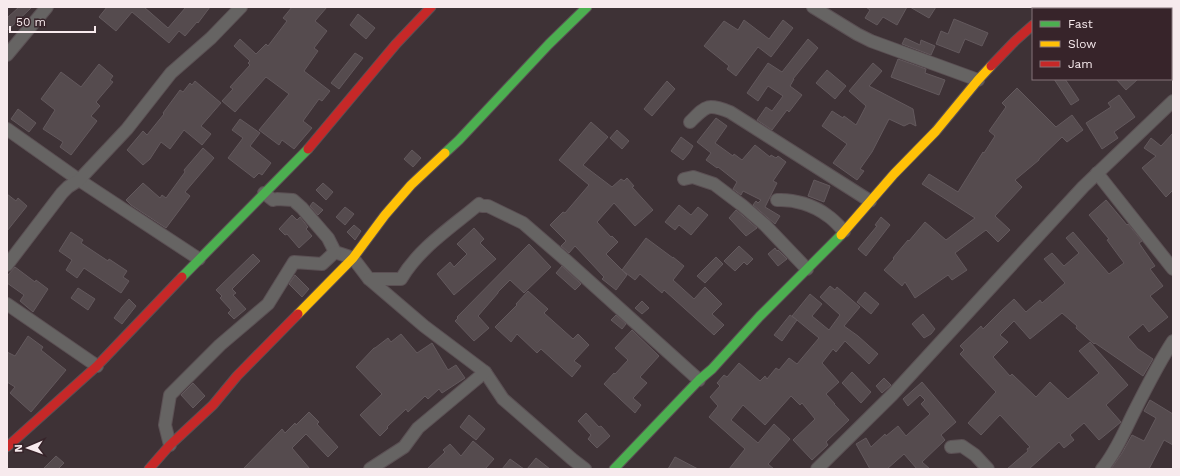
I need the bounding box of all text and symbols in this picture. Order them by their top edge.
scale bar [10,8,95,34]
legend [1032,8,1172,80]
text: 50 m [16,15,46,29]
text: Fast [1068,17,1093,31]
text: Slow [1068,37,1096,51]
text: Jam [1068,57,1093,71]
north arrow [8,428,48,468]
text: N [12,444,25,453]

